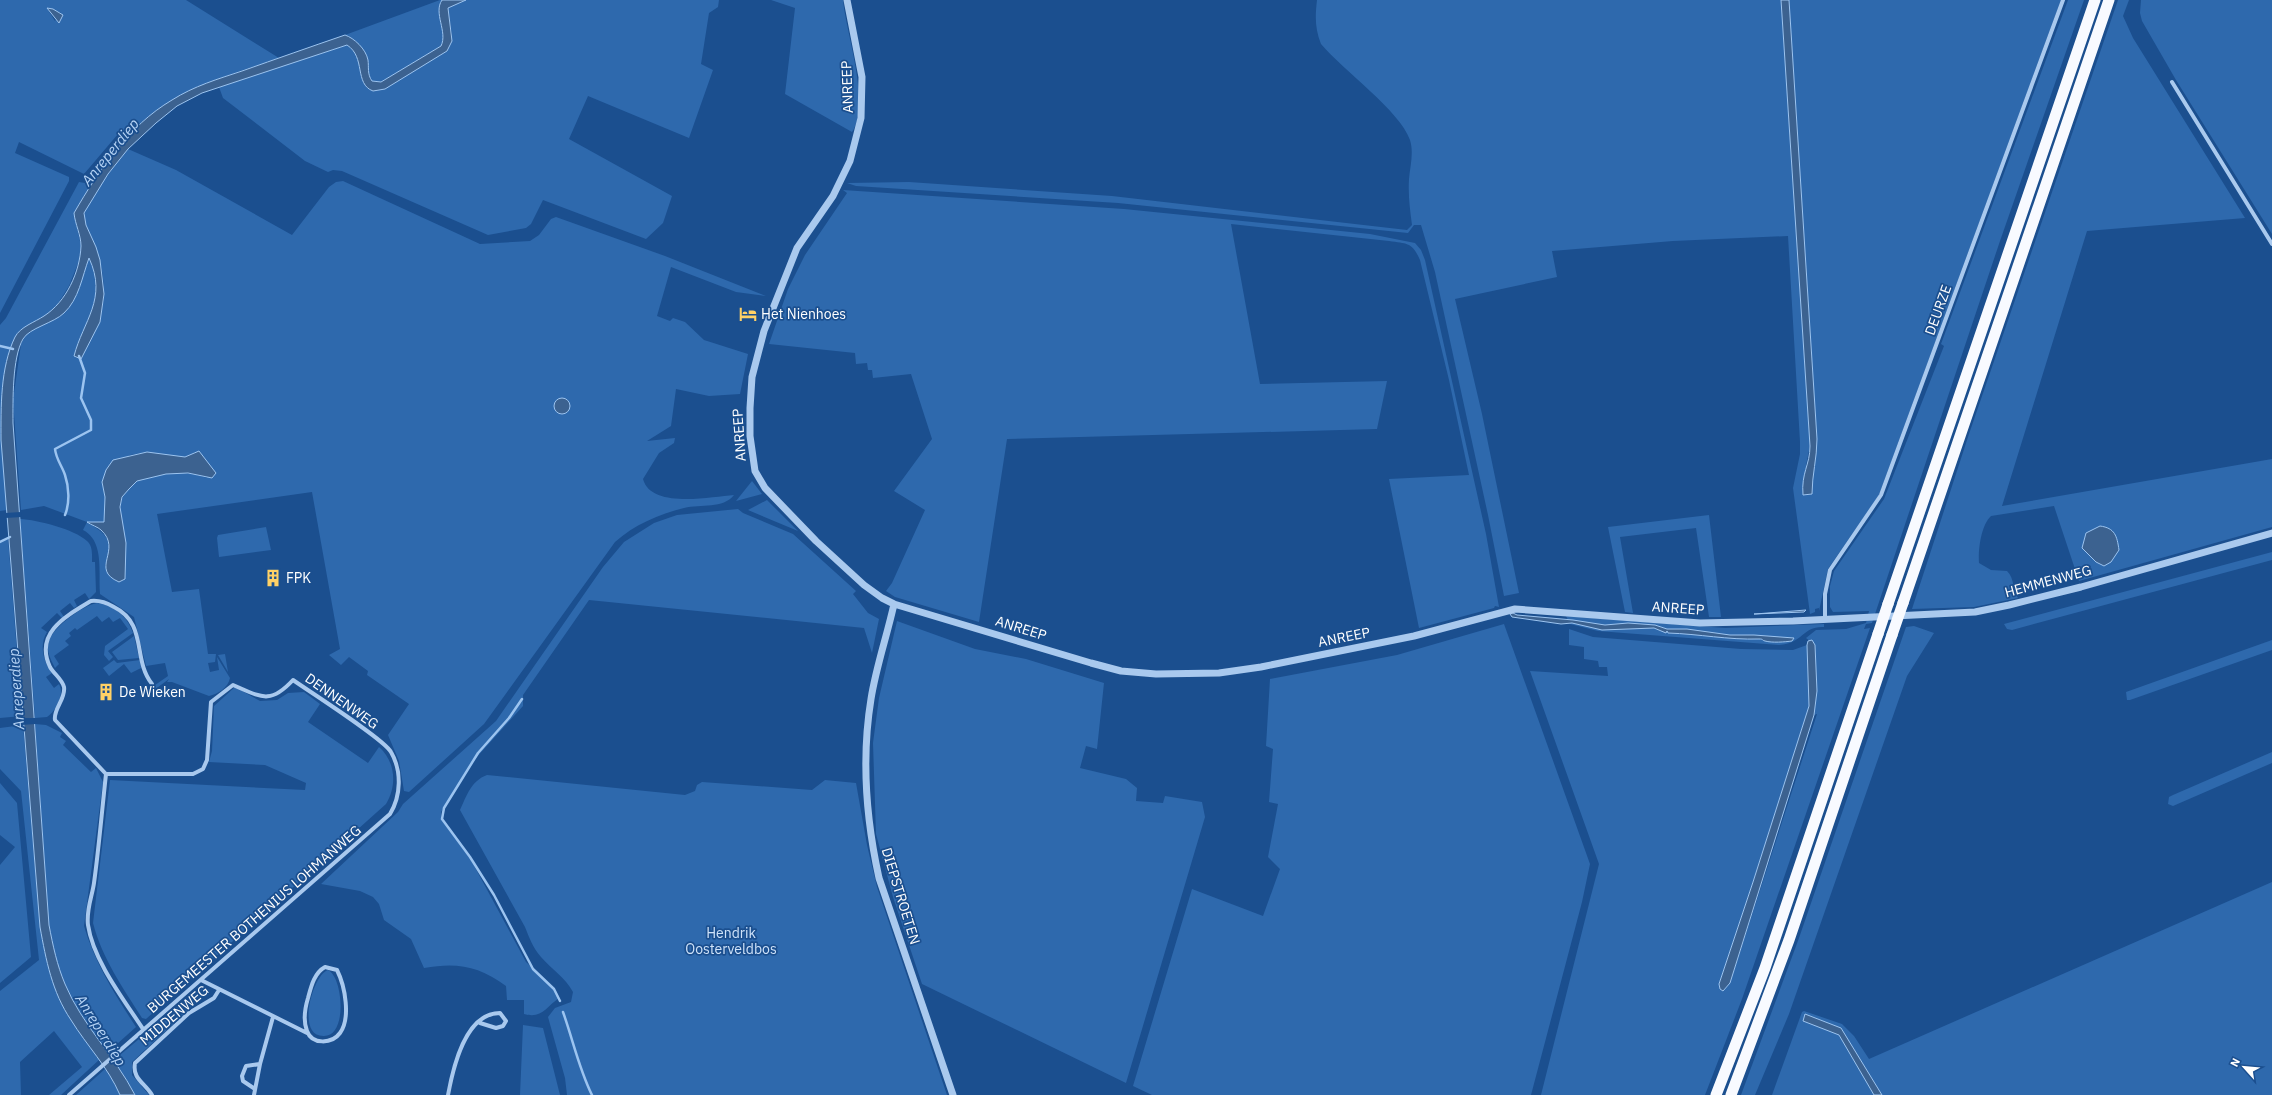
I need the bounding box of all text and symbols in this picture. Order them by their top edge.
street label: ANREEP [837,60,857,114]
water label: Anreperdiep [76,114,143,190]
street label: DEURZE [1921,282,1955,338]
hotel icon: Het Nienhoes [738,304,758,324]
place label: Het Nienhoes [761,305,846,323]
street label: ANREEP [728,408,750,462]
street label: HEMMENWEG [2003,561,2093,601]
building icon: FPK [263,568,283,588]
place label: FPK [286,569,311,587]
street label: ANREEP [1651,597,1705,619]
street label: ANREEP [993,612,1049,644]
street label: ANREEP [1316,623,1372,651]
water label: Anreperdiep [4,648,28,731]
street label: DENNENWEG [302,669,382,733]
building icon: De Wieken [96,682,116,702]
place label: De Wieken [119,683,186,701]
street label: BURGEMEESTER BOTHENIUS LOHMANWEG [143,821,365,1017]
street label: DIEPSTROETEN [878,845,924,947]
park label: Hendrik Oosterveldbos [685,924,777,958]
street label: MIDDENWEG [136,981,212,1049]
water label: Anreperdiep [71,990,131,1070]
north arrow [2224,1047,2264,1087]
text: N [2227,1056,2243,1069]

